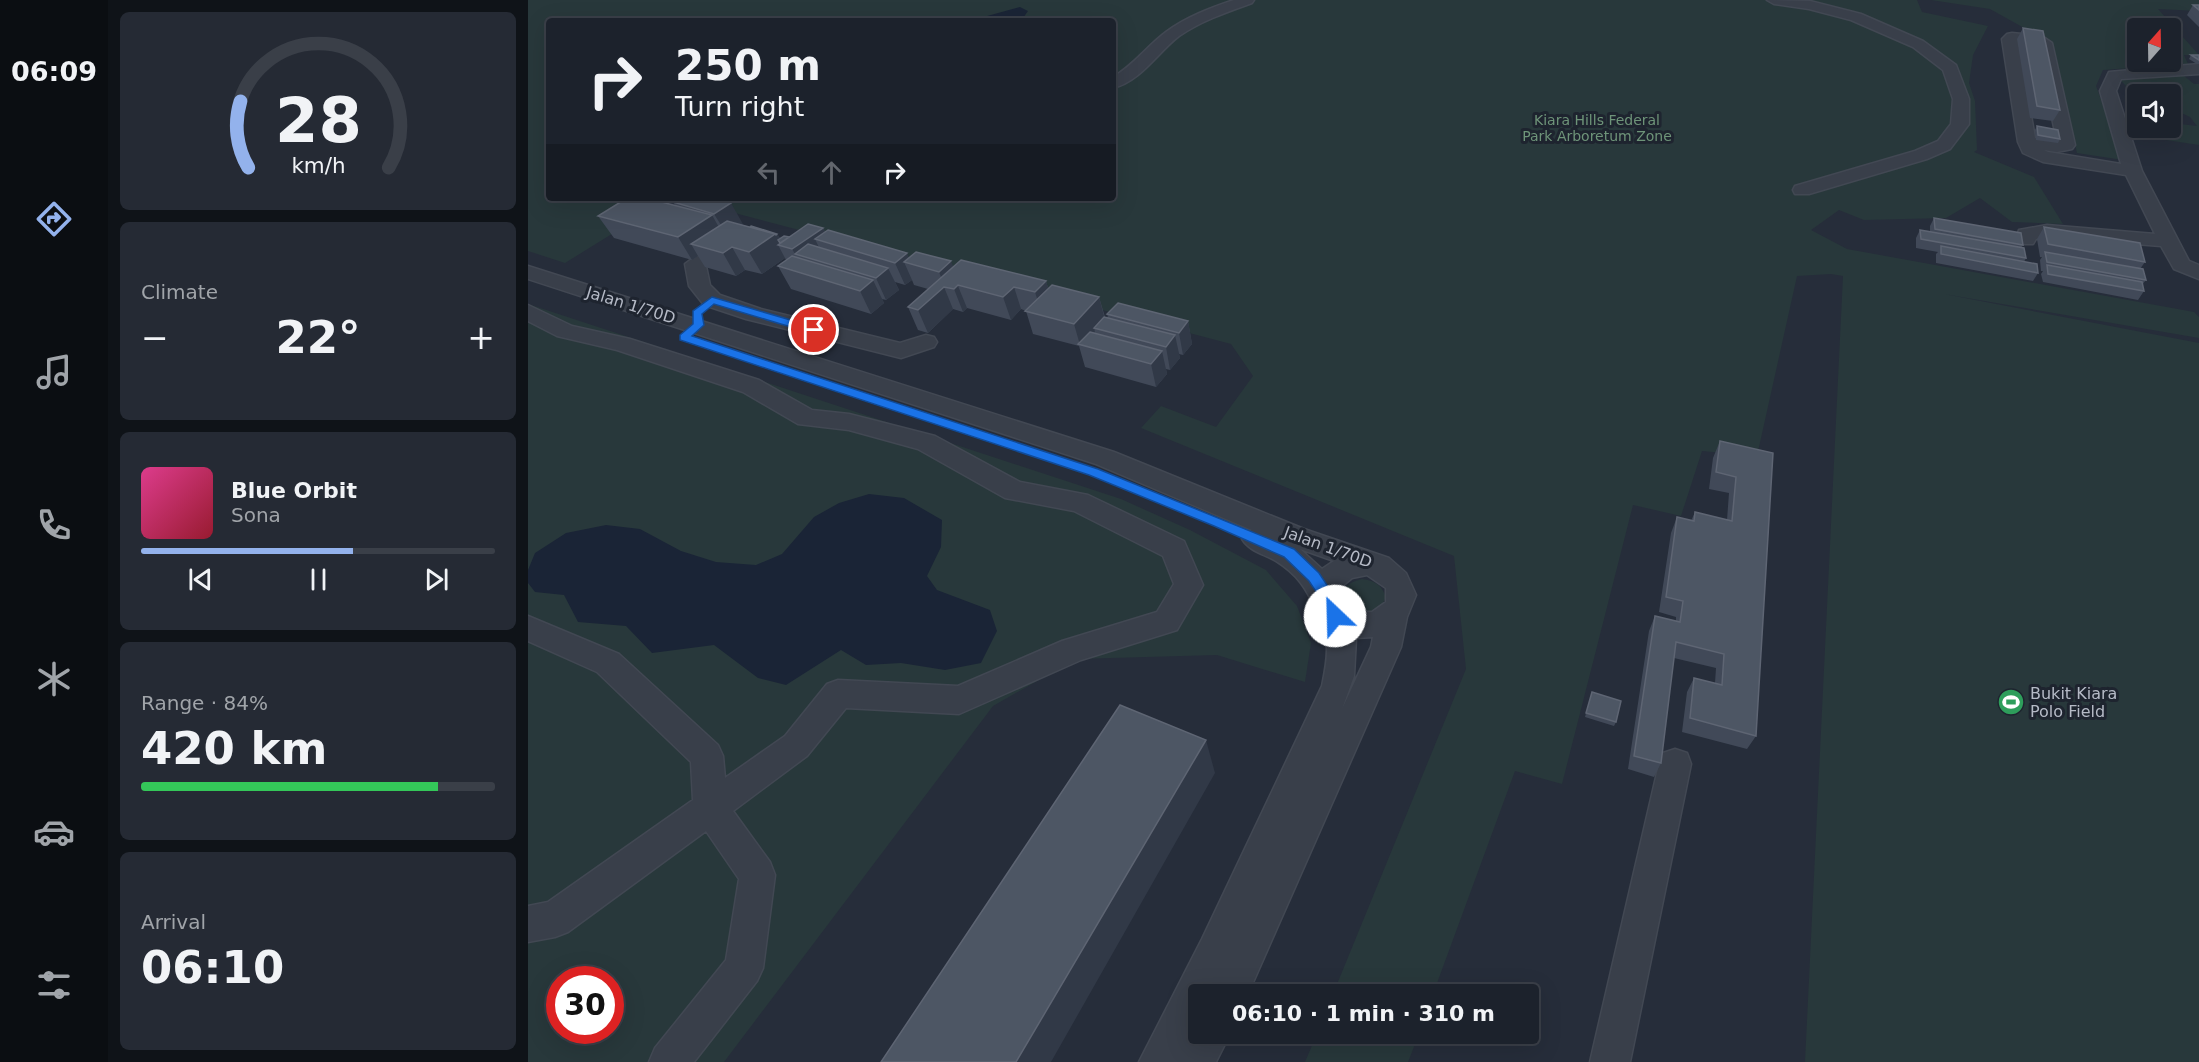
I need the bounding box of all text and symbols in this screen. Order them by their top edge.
north arrow [2127,18,2181,72]
map controls [2127,18,2181,138]
text: 250 m [675,41,821,90]
icon: right [576,42,654,120]
text: 06:09 [11,56,97,87]
text: 28 [275,84,361,157]
button: sound [2127,84,2181,138]
text: Turn right [675,91,804,122]
park label: Kiara Hills Federal Park Arboretum Zone [1522,112,1672,144]
text: km/h [291,153,345,178]
icon: left [752,156,785,189]
icon: ahead [815,156,848,189]
icon: right [878,156,911,189]
icon: directions [33,198,75,240]
text: Climate [141,280,218,304]
street label: Jalan 1/70D [583,282,678,328]
pin [788,304,839,355]
text: 22° [275,311,361,364]
icon: arrive [797,313,830,346]
text: − [141,318,169,357]
text: + [467,318,495,357]
icon: music [33,351,75,393]
text: Blue Orbit [231,478,357,503]
text: Sona [231,503,281,527]
icon: phone [33,504,75,546]
street label: Jalan 1/70D [1280,522,1375,572]
icon: previous [184,563,217,596]
icon: pause [302,563,335,596]
icon: next [420,563,453,596]
position arrow [1303,584,1367,648]
icon: climate [33,658,75,700]
place label: Bukit Kiara Polo Field [2030,684,2117,721]
sports icon: Bukit Kiara Polo Field [1996,687,2026,717]
text: Range · 84% [141,691,268,715]
text: 420 km [141,722,327,775]
icon: car [33,811,75,853]
text: Arrival [141,910,206,934]
text: 06:10 [141,941,284,994]
icon: filters [33,964,75,1006]
speed limit sign: 30 [546,966,624,1044]
text: 06:10 · 1 min · 310 m [1232,1001,1495,1026]

